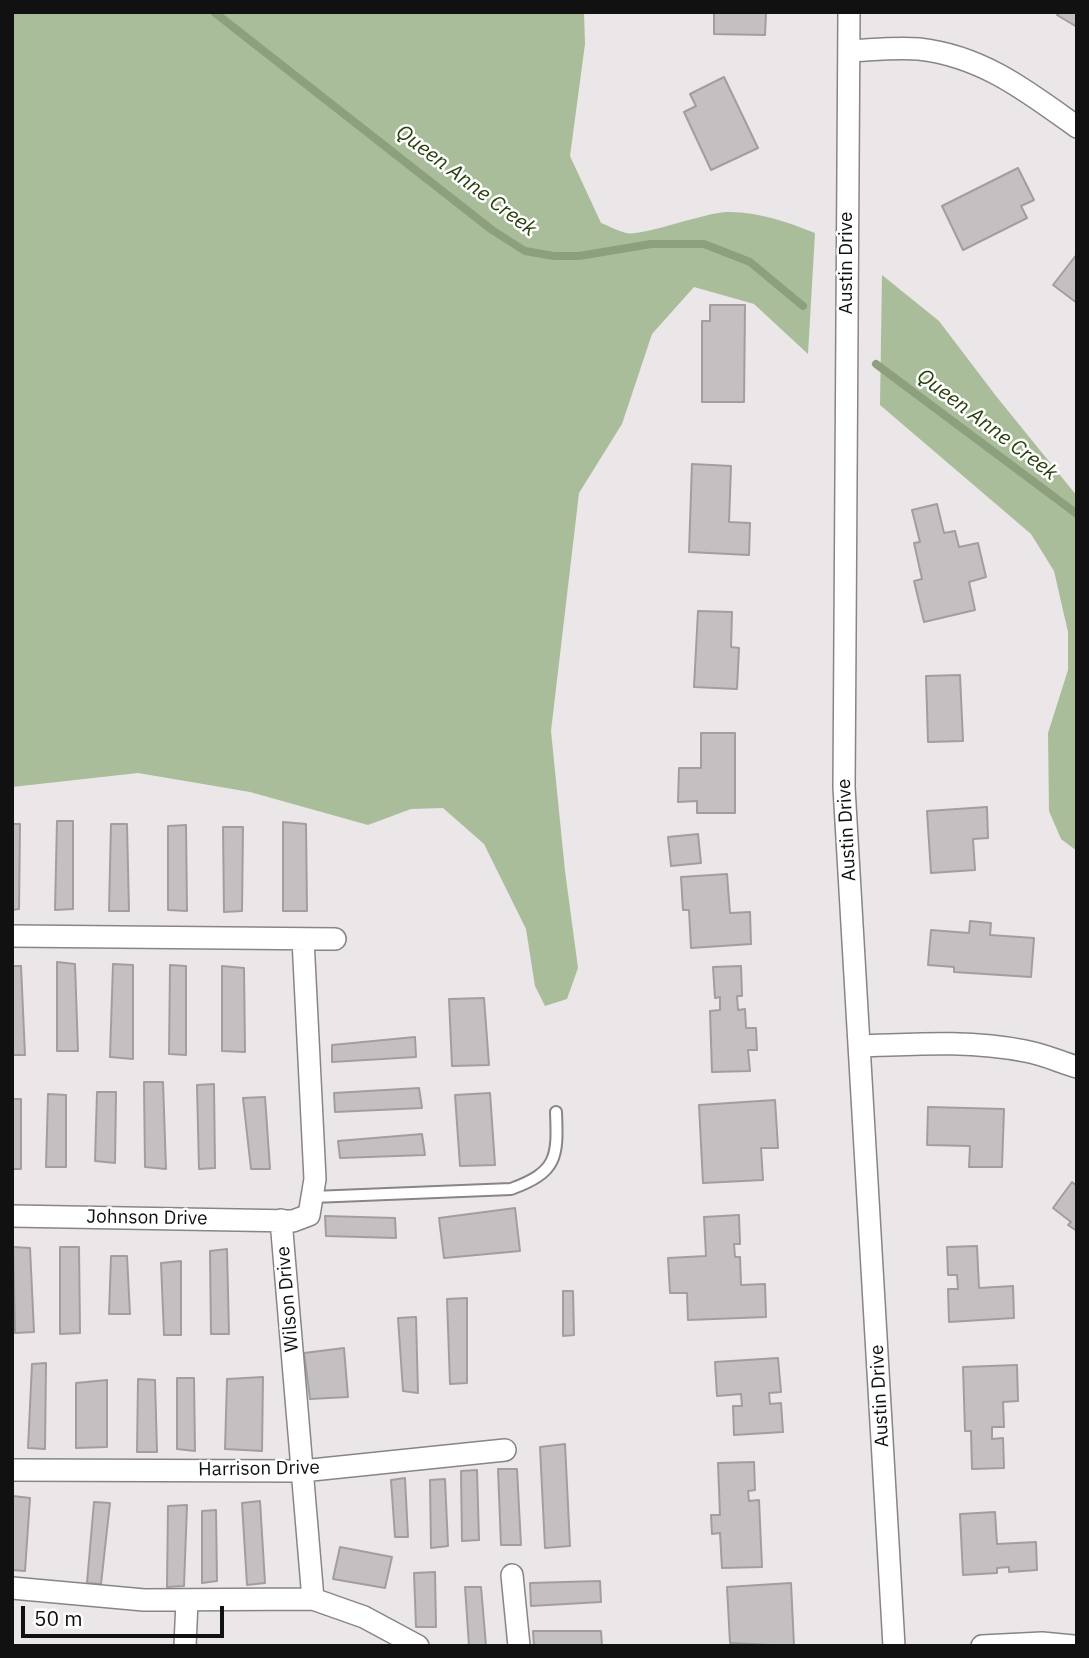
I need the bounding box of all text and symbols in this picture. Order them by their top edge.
water label: Queen Anne Creek [391,120,541,242]
street label: Austin Drive [836,212,858,314]
water label: Queen Anne Creek [912,364,1062,486]
street label: Austin Drive [833,778,861,882]
street label: Johnson Drive [86,1206,208,1230]
street label: Wilson Drive [272,1245,304,1353]
street label: Austin Drive [866,1344,894,1448]
street label: Harrison Drive [198,1457,320,1481]
scale bar [24,1592,228,1636]
text: 50 m [34,1604,83,1632]

